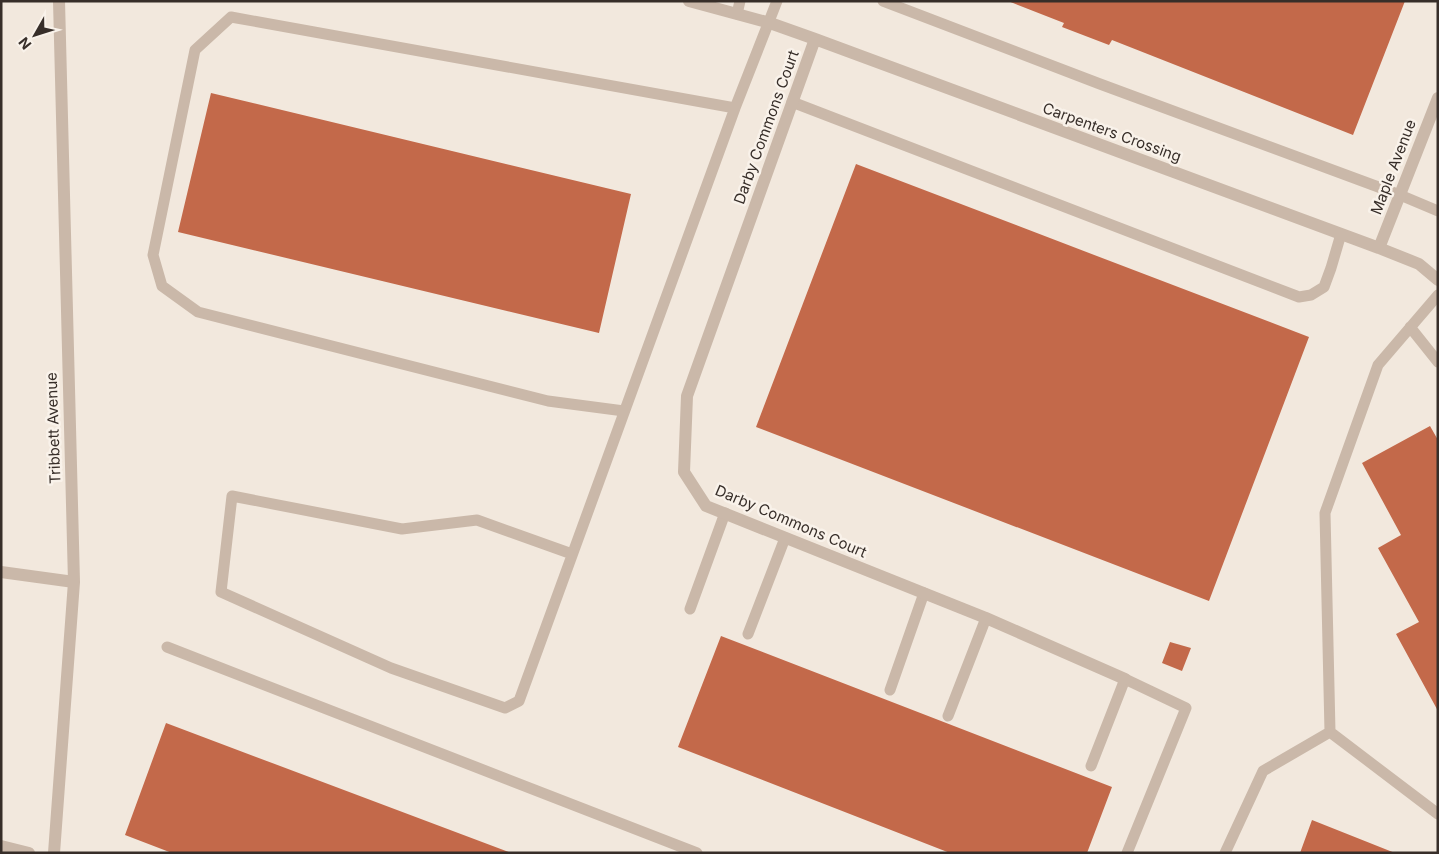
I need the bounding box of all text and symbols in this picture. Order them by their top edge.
north arrow [10,10,60,60]
text: N [15,34,34,53]
street label: Darby Commons Court [729,47,803,207]
street label: Carpenters Crossing [1040,98,1184,166]
street label: Maple Avenue [1366,117,1420,217]
street label: Tribbett Avenue [42,372,64,484]
street label: Darby Commons Court [712,481,870,562]

